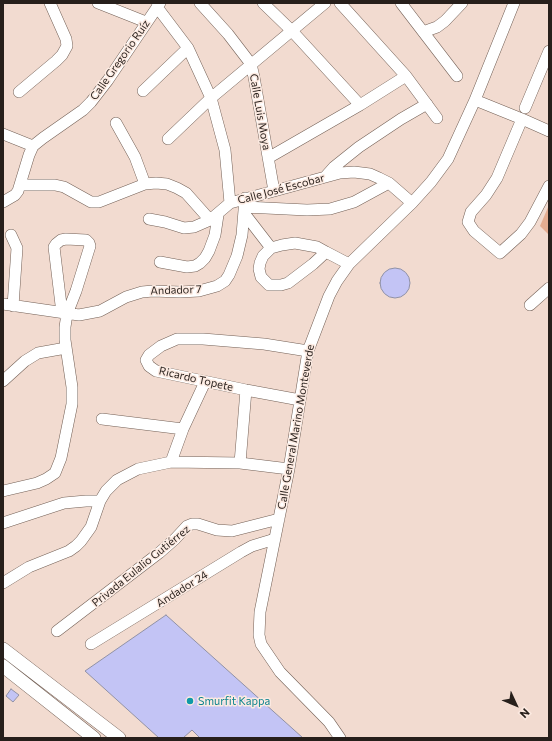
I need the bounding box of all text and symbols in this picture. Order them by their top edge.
street label: Calle Gregorio Ruíz [87,17,153,103]
street label: Calle Luis Moya [247,73,273,151]
street label: Calle José Escobar [236,171,326,207]
street label: Andador 7 [150,283,202,297]
street label: Calle General Marino Monteverde [275,344,317,510]
street label: Ricardo Topete [158,364,234,394]
street label: Privada Eulalio Gutiérrez [89,522,193,610]
street label: Andador 24 [154,568,210,610]
north arrow [496,685,536,725]
place label: Smurfit Kappa [198,694,270,708]
marker: Smurfit Kappa [185,696,195,706]
text: N [517,706,533,721]

